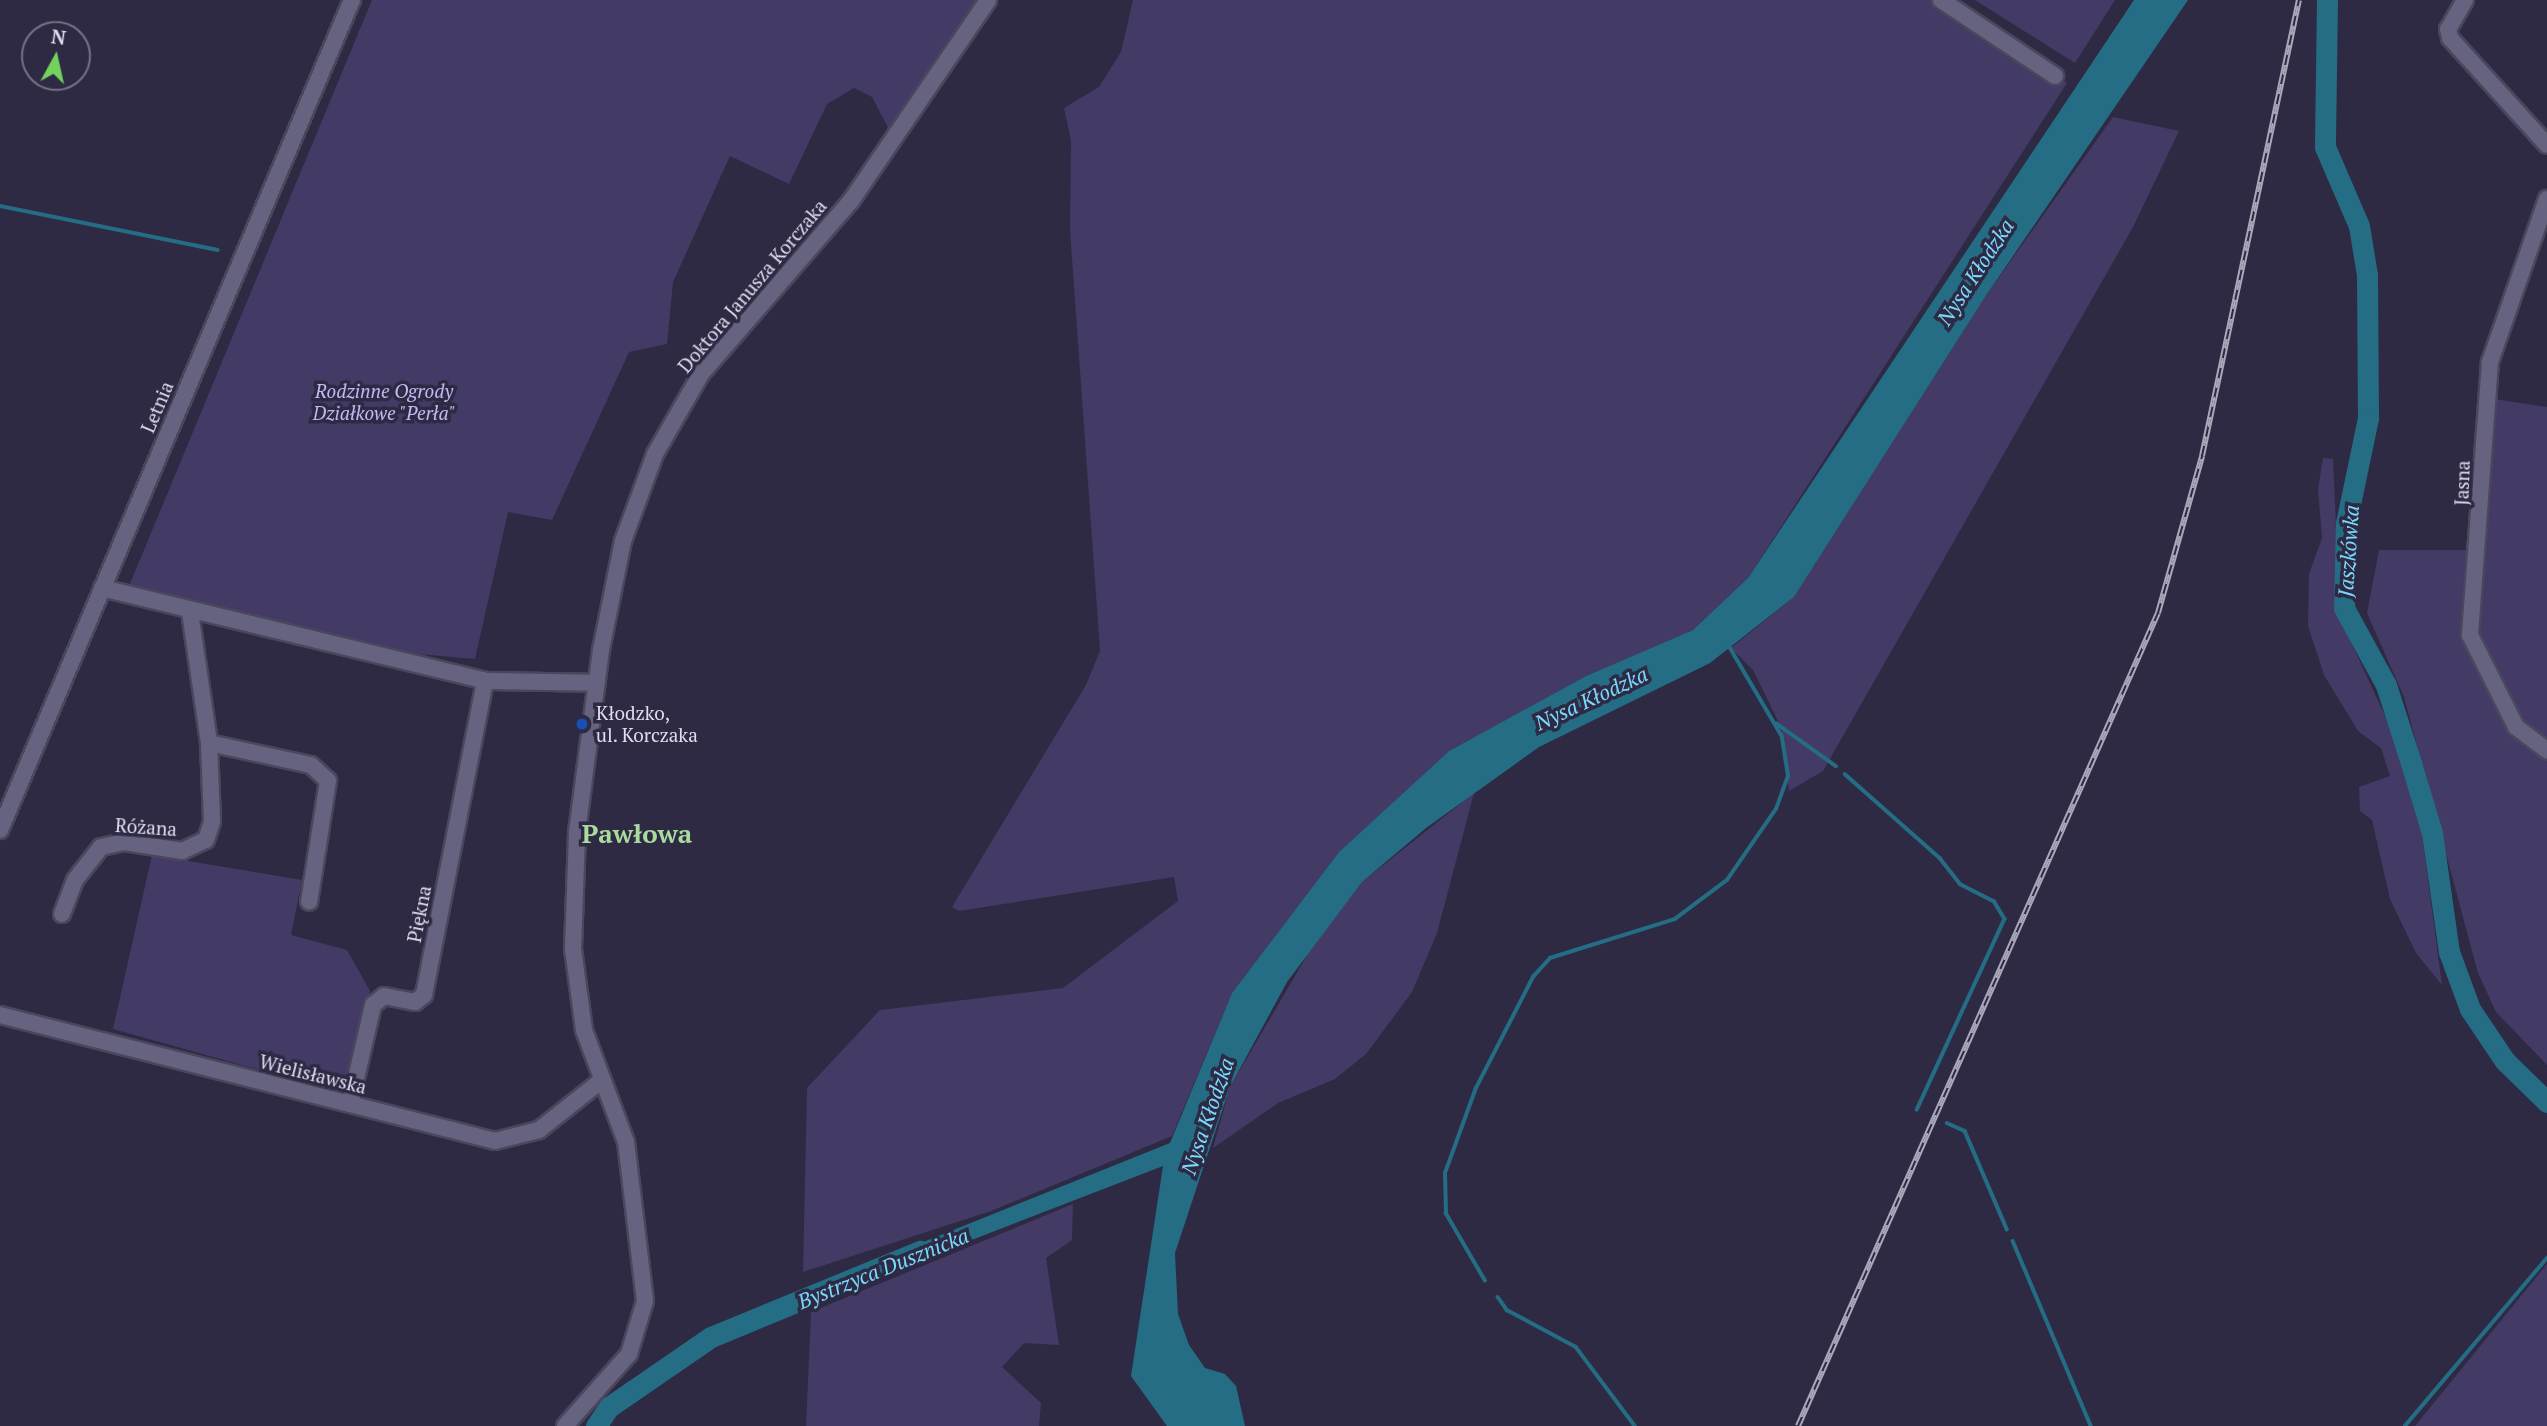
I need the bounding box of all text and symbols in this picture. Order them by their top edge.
north arrow [21,21,91,91]
text: N [50,23,68,50]
street label: Doktora Janusza Korczaka [673,195,831,377]
water label: Nysa Kłodzka [1931,214,2019,330]
street label: Letnia [136,378,178,436]
park label: Rodzinne Ogrody Działkowe "Perła" [312,380,456,424]
street label: Jasna [2450,460,2474,506]
water label: Jaszkówka [2332,504,2364,598]
water label: Nysa Kłodzka [1531,661,1651,735]
place label: Kłodzko, ul. Korczaka [596,702,698,746]
marker: Kłodzko, ul. Korczaka [574,716,590,732]
street label: Różana [114,813,178,841]
district label: Pawłowa [582,818,692,850]
street label: Piękna [402,884,436,944]
street label: Wielisławska [257,1050,369,1098]
water label: Nysa Kłodzka [1175,1054,1239,1178]
water label: Bystrzyca Dusznicka [794,1222,972,1314]

